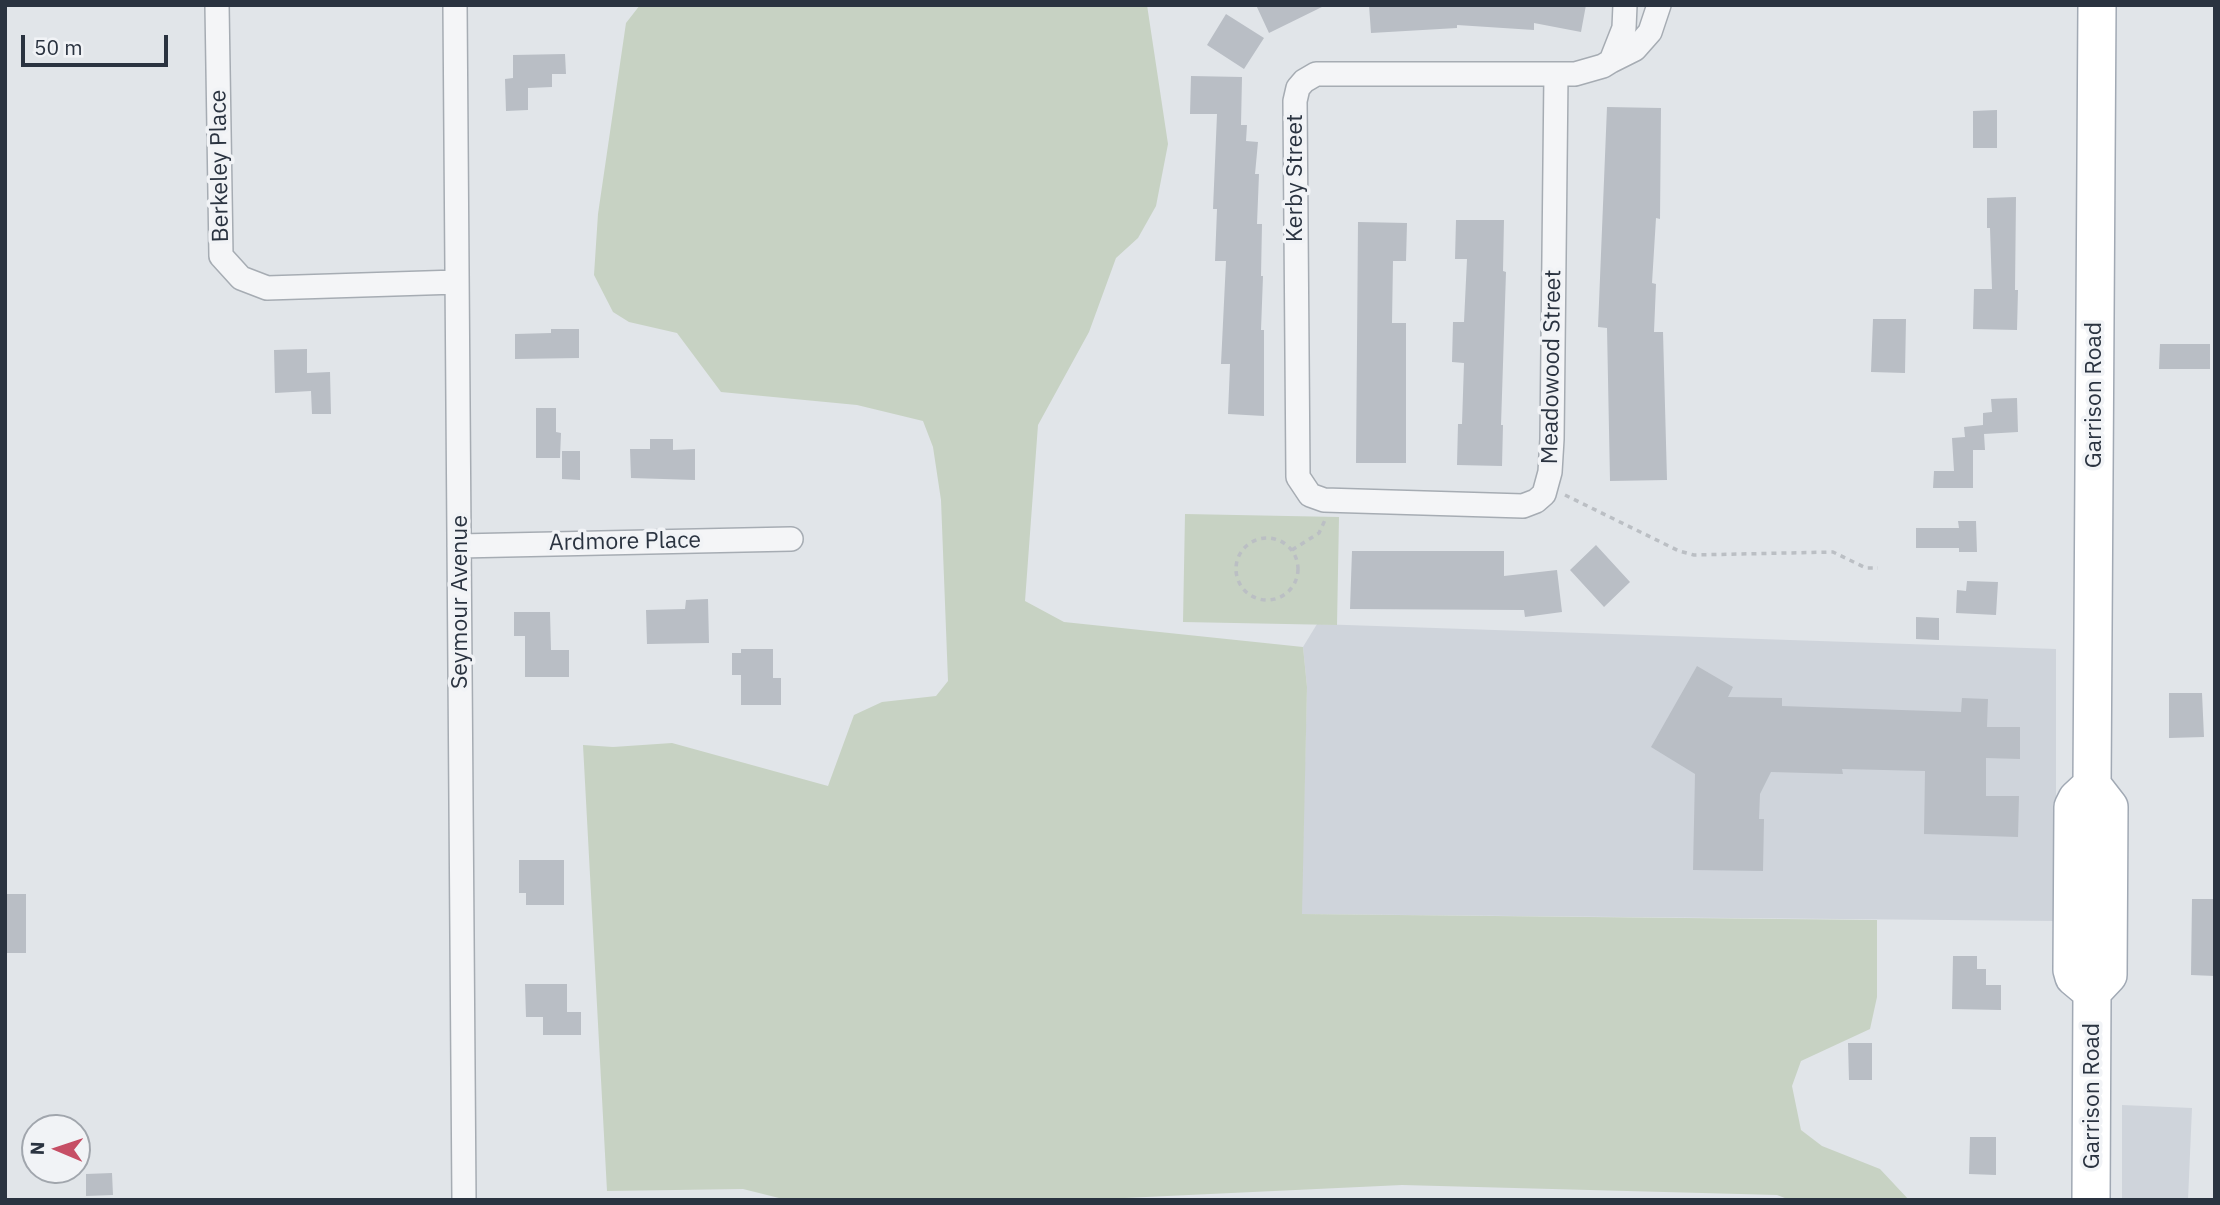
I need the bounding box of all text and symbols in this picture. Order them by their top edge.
scale bar [24,21,172,65]
text: 50 m [34,33,83,61]
street label: Berkeley Place [205,89,235,243]
street label: Kerby Street [1281,114,1309,242]
street label: Meadowood Street [1537,269,1567,465]
street label: Garrison Road [2080,322,2108,468]
street label: Seymour Avenue [446,515,474,689]
street label: Ardmore Place [549,527,701,557]
street label: Garrison Road [2078,1023,2106,1169]
north arrow [21,1114,91,1184]
text: N [25,1141,49,1156]

